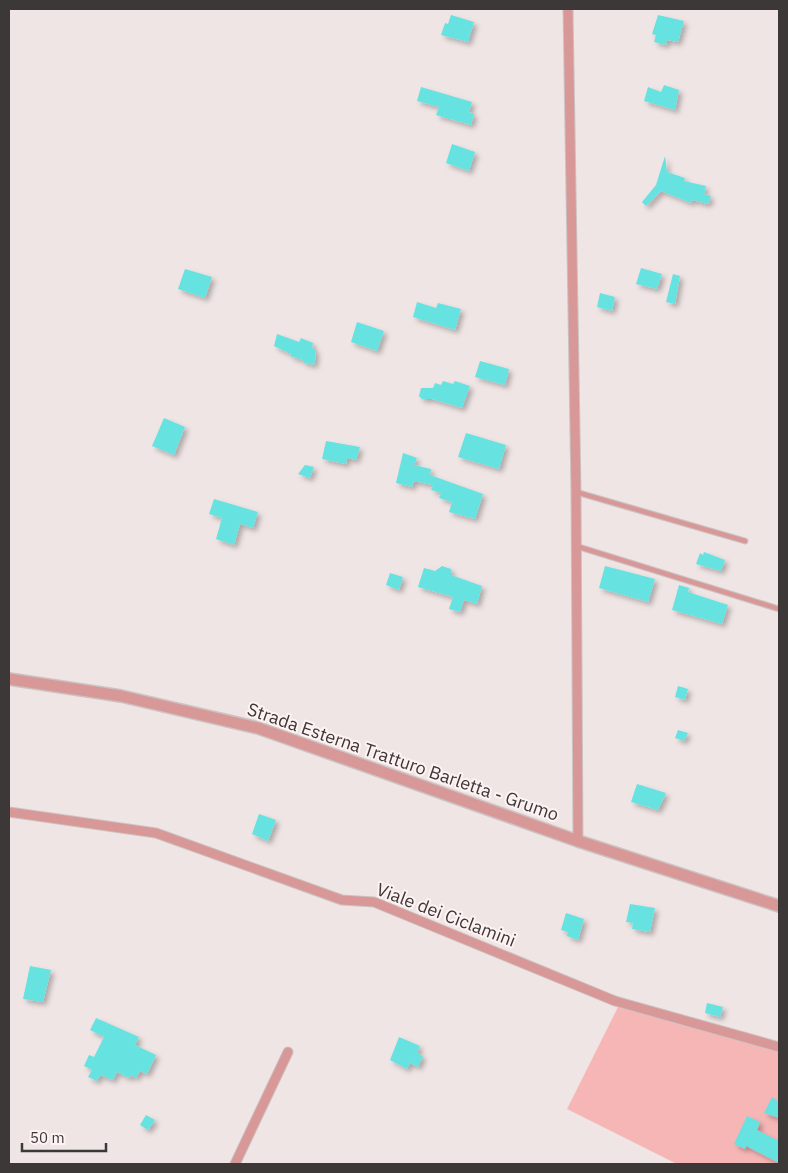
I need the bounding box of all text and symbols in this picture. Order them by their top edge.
street label: Strada Esterna Tratturo Barletta - Grumo [244,697,562,826]
street label: Viale dei Ciclamini [373,877,519,952]
scale bar [22,1120,106,1152]
text: 50 m [30,1128,65,1147]

